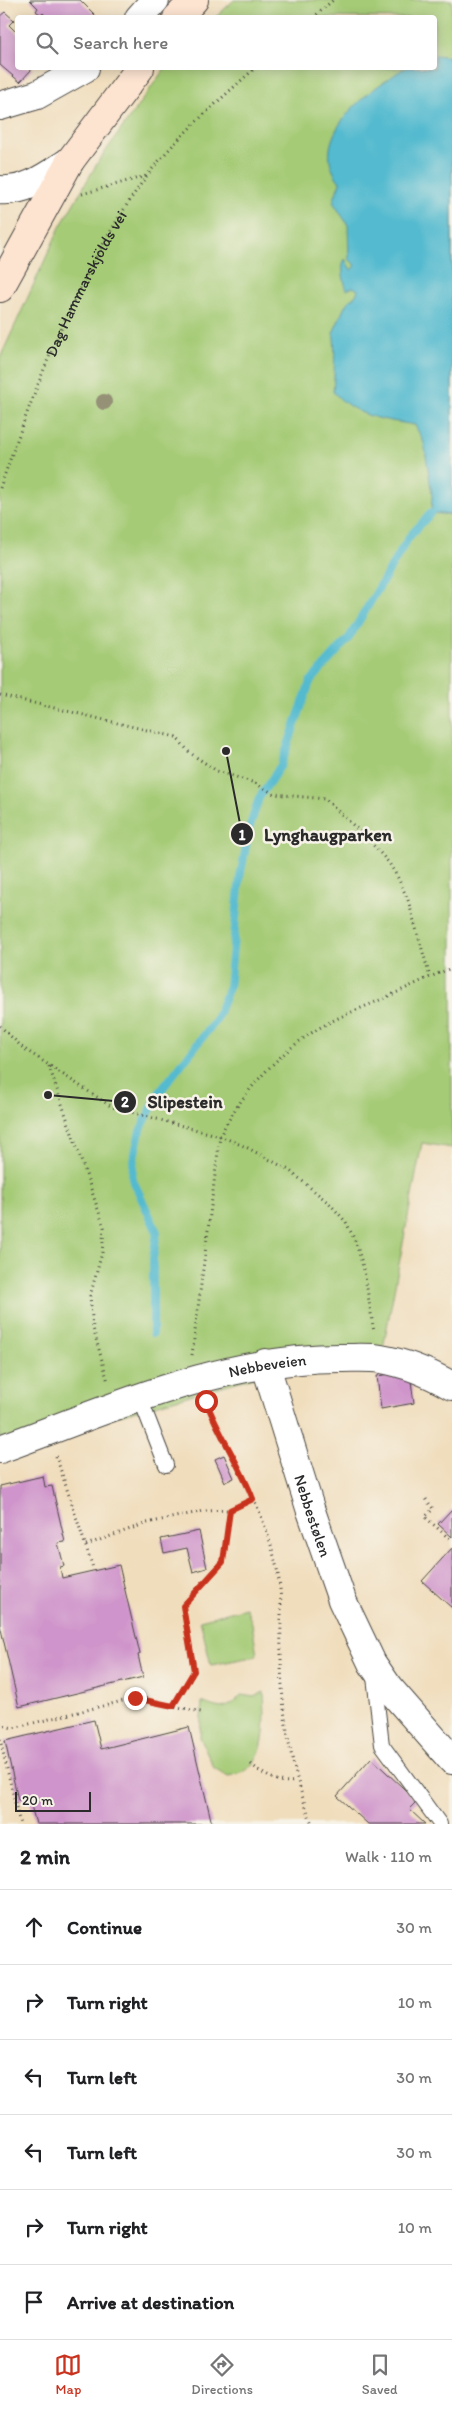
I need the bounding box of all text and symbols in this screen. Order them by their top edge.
search box [15,15,437,70]
icon: search [33,29,61,57]
text: Search here [73,31,168,54]
street label: Dag Hammarskjölds vei [41,207,130,359]
callout: Lynghaugparken [229,818,403,851]
text: Lynghaugparken [264,824,393,846]
text: 1 [239,826,246,844]
callout: Slipestein [112,1085,232,1118]
text: Slipestein [148,1091,223,1113]
text: 2 [121,1093,129,1111]
street label: Nebbeveien [227,1350,307,1381]
route start [195,1390,218,1413]
street label: Nebbestølen [291,1472,336,1559]
route end [124,1687,147,1710]
scale bar [15,1789,91,1812]
text: 20 m [22,1792,53,1809]
text: 2 min [20,1844,70,1869]
text: Walk · 110 m [345,1847,432,1866]
icon: ahead [20,1913,48,1941]
text: Continue [67,1916,142,1939]
text: 30 m [396,1918,432,1937]
icon: right [20,1988,48,2016]
text: Turn right [67,1991,148,2014]
text: 10 m [398,1993,432,2012]
icon: left [20,2063,48,2091]
text: Turn left [67,2066,137,2089]
text: 30 m [396,2068,432,2087]
icon: left [20,2138,48,2166]
text: Turn left [67,2141,137,2164]
text: 30 m [396,2143,432,2162]
icon: right [20,2213,48,2241]
text: Turn right [67,2216,148,2239]
text: 10 m [398,2218,432,2237]
icon: arrive [20,2288,48,2316]
text: Arrive at destination [67,2291,234,2314]
tab: Map [54,2351,82,2398]
tab: Directions [191,2351,253,2398]
tab: Saved [362,2351,398,2398]

